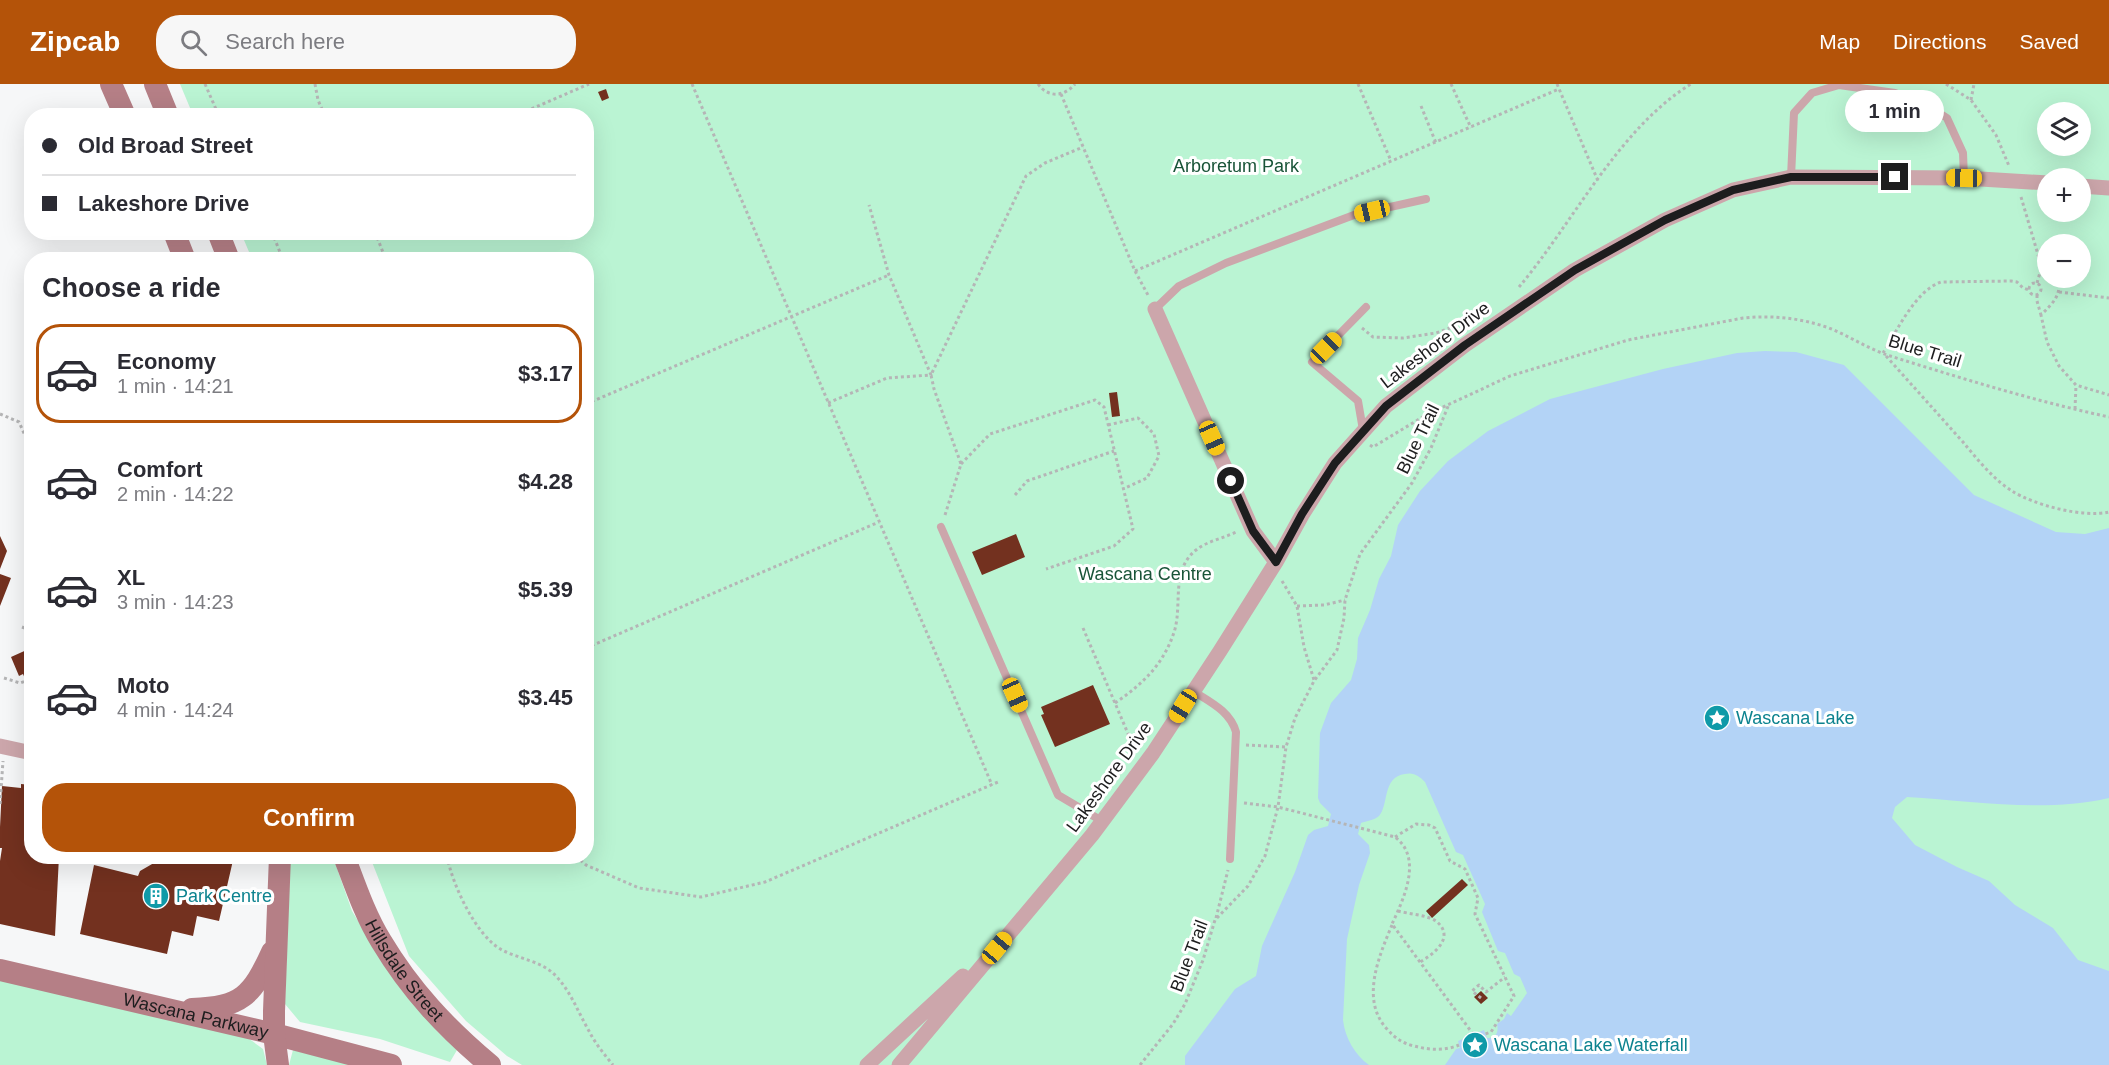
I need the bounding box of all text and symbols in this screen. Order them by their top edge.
search box [156,15,576,69]
text: Zipcab [30,26,120,57]
icon: search [177,26,210,59]
text: Search here [225,29,345,54]
text: Map [1819,30,1860,53]
text: Directions [1893,30,1986,53]
text: Saved [2019,30,2079,53]
callout: 1 min [1846,90,1944,132]
text: 1 min [1868,100,1921,122]
map controls [2037,102,2091,288]
button: layers [2037,102,2091,156]
text: Old Broad Street [78,133,253,158]
park label: Arboretum Park [1173,156,1300,176]
route end [1881,163,1908,190]
button: + [2037,168,2091,222]
car [1946,169,1982,187]
text: Lakeshore Drive [78,191,249,216]
car [1352,198,1392,224]
button: − [2037,234,2091,288]
text: Choose a ride [42,273,221,303]
street label: Lakeshore Drive [1377,298,1493,392]
car [1307,329,1345,367]
street label: Blue Trail [1886,330,1964,372]
icon: car [45,347,99,401]
text: Economy [117,349,216,374]
text: $3.17 [518,361,573,386]
text: 1 min · 14:21 [117,375,234,397]
street label: Blue Trail [1393,401,1443,477]
car [1196,418,1228,458]
icon: car [45,455,99,509]
text: Comfort [117,457,203,482]
route start [1217,467,1244,494]
text: $4.28 [518,469,573,494]
text: 2 min · 14:22 [117,483,234,505]
icon: car [45,563,99,617]
park label: Wascana Centre [1078,564,1212,584]
text: XL [117,565,145,590]
text: $5.39 [518,577,573,602]
text: 3 min · 14:23 [117,591,234,613]
icon: car [45,671,99,725]
text: Moto [117,673,170,698]
car [999,675,1031,715]
text: $3.45 [518,685,573,710]
car [1166,686,1200,726]
text: 4 min · 14:24 [117,699,234,721]
place icon: Wascana Lake [1702,703,1732,733]
place label: Wascana Lake [1736,708,1854,728]
street label: Lakeshore Drive [1062,718,1156,836]
button: Confirm [42,783,576,852]
building icon: Park Centre [141,881,171,911]
place label: Park Centre [176,886,272,906]
street label: Hillsdale Street [361,916,447,1025]
street label: Blue Trail [1166,917,1212,995]
car [979,928,1015,968]
street label: Wascana Parkway [121,989,270,1042]
place icon: Wascana Lake Waterfall [1460,1030,1490,1060]
place label: Wascana Lake Waterfall [1494,1035,1688,1055]

